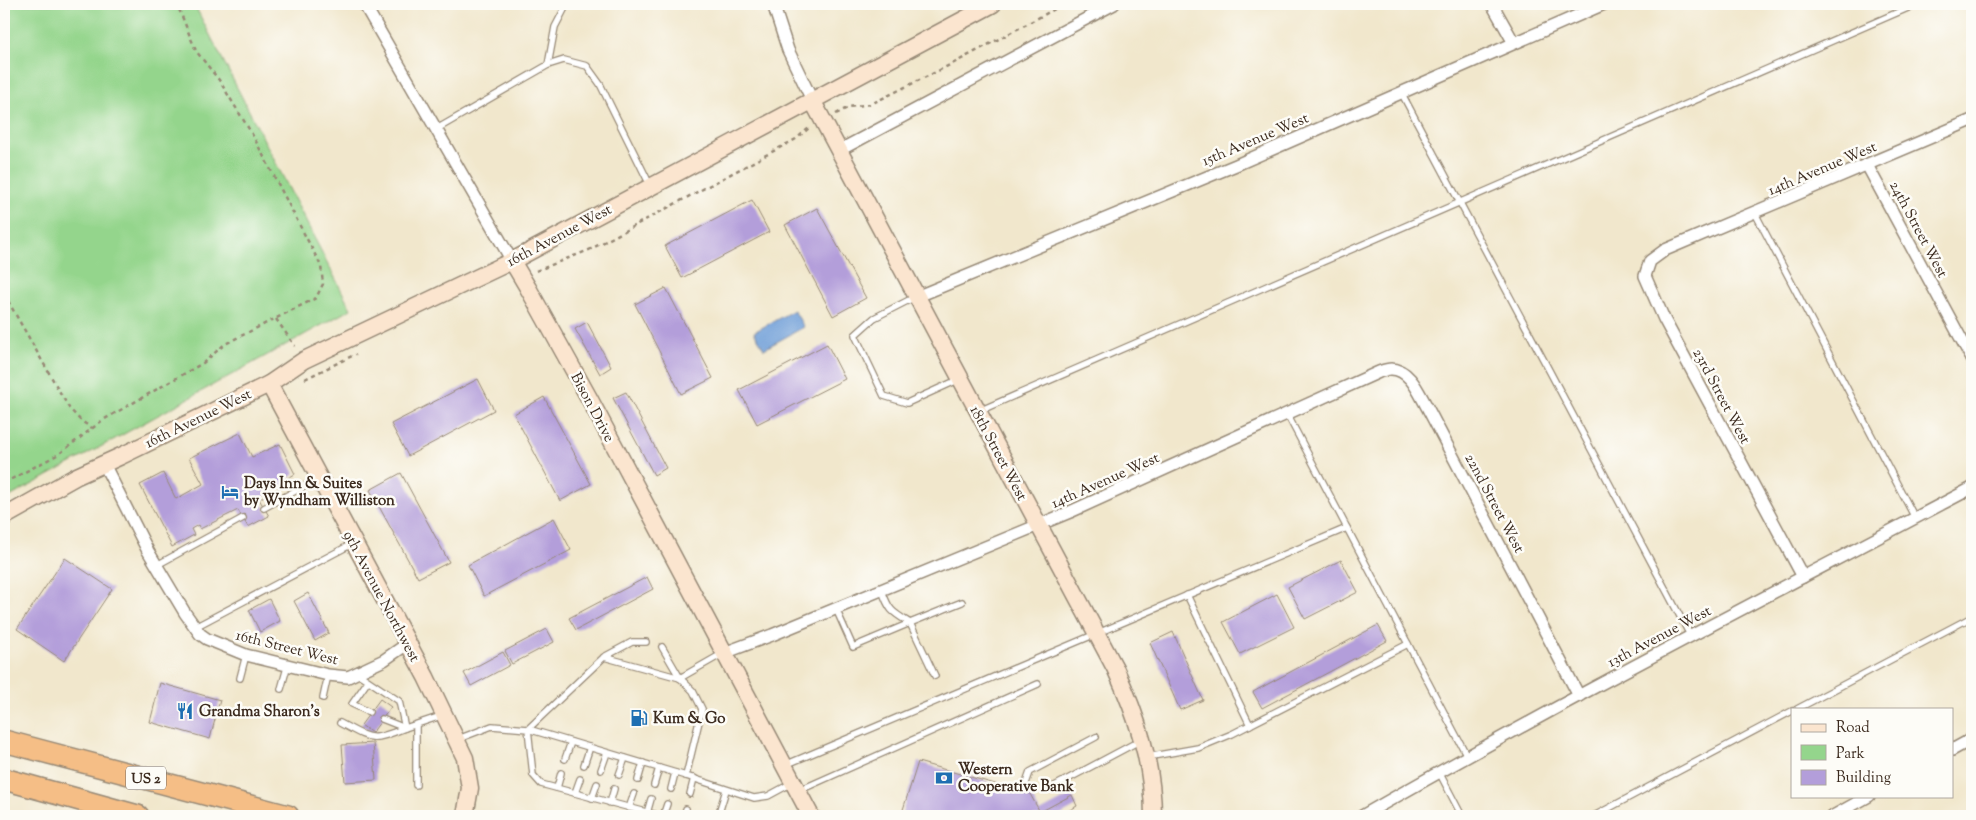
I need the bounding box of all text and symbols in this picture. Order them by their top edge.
street label: 15th Avenue West [1199,108,1312,172]
street label: 14th Avenue West [1765,137,1880,202]
street label: 24th Street West [1883,178,1952,282]
street label: 16th Avenue West [504,200,616,273]
street label: 23rd Street West [1687,345,1755,448]
street label: Bison Drive [565,369,619,446]
street label: 16th Avenue West [142,384,255,454]
street label: 18th Street West [964,402,1032,505]
street label: 14th Avenue West [1048,448,1163,515]
street label: 22nd Street West [1459,450,1529,557]
place label: Days Inn & Suites by Wyndham Williston [243,474,395,512]
hotel icon: Days Inn & Suites by Wyndham Williston [220,482,240,502]
street label: 9th Avenue Northwest [337,527,424,666]
street label: 13th Avenue West [1604,601,1715,674]
street label: 16th Street West [233,626,340,671]
restaurant icon: Grandma Sharon's [175,701,195,721]
place label: Grandma Sharon's [199,702,320,723]
fuel station icon: Kum & Go [629,708,649,728]
legend [1791,708,1954,798]
place label: Kum & Go [653,709,725,730]
text: Road [1836,718,1870,739]
text: Park [1836,744,1865,765]
place label: Western Cooperative Bank [958,760,1075,798]
road number: US 2 [126,766,166,790]
bank icon: Western Cooperative Bank [934,768,954,788]
text: Building [1836,768,1891,789]

